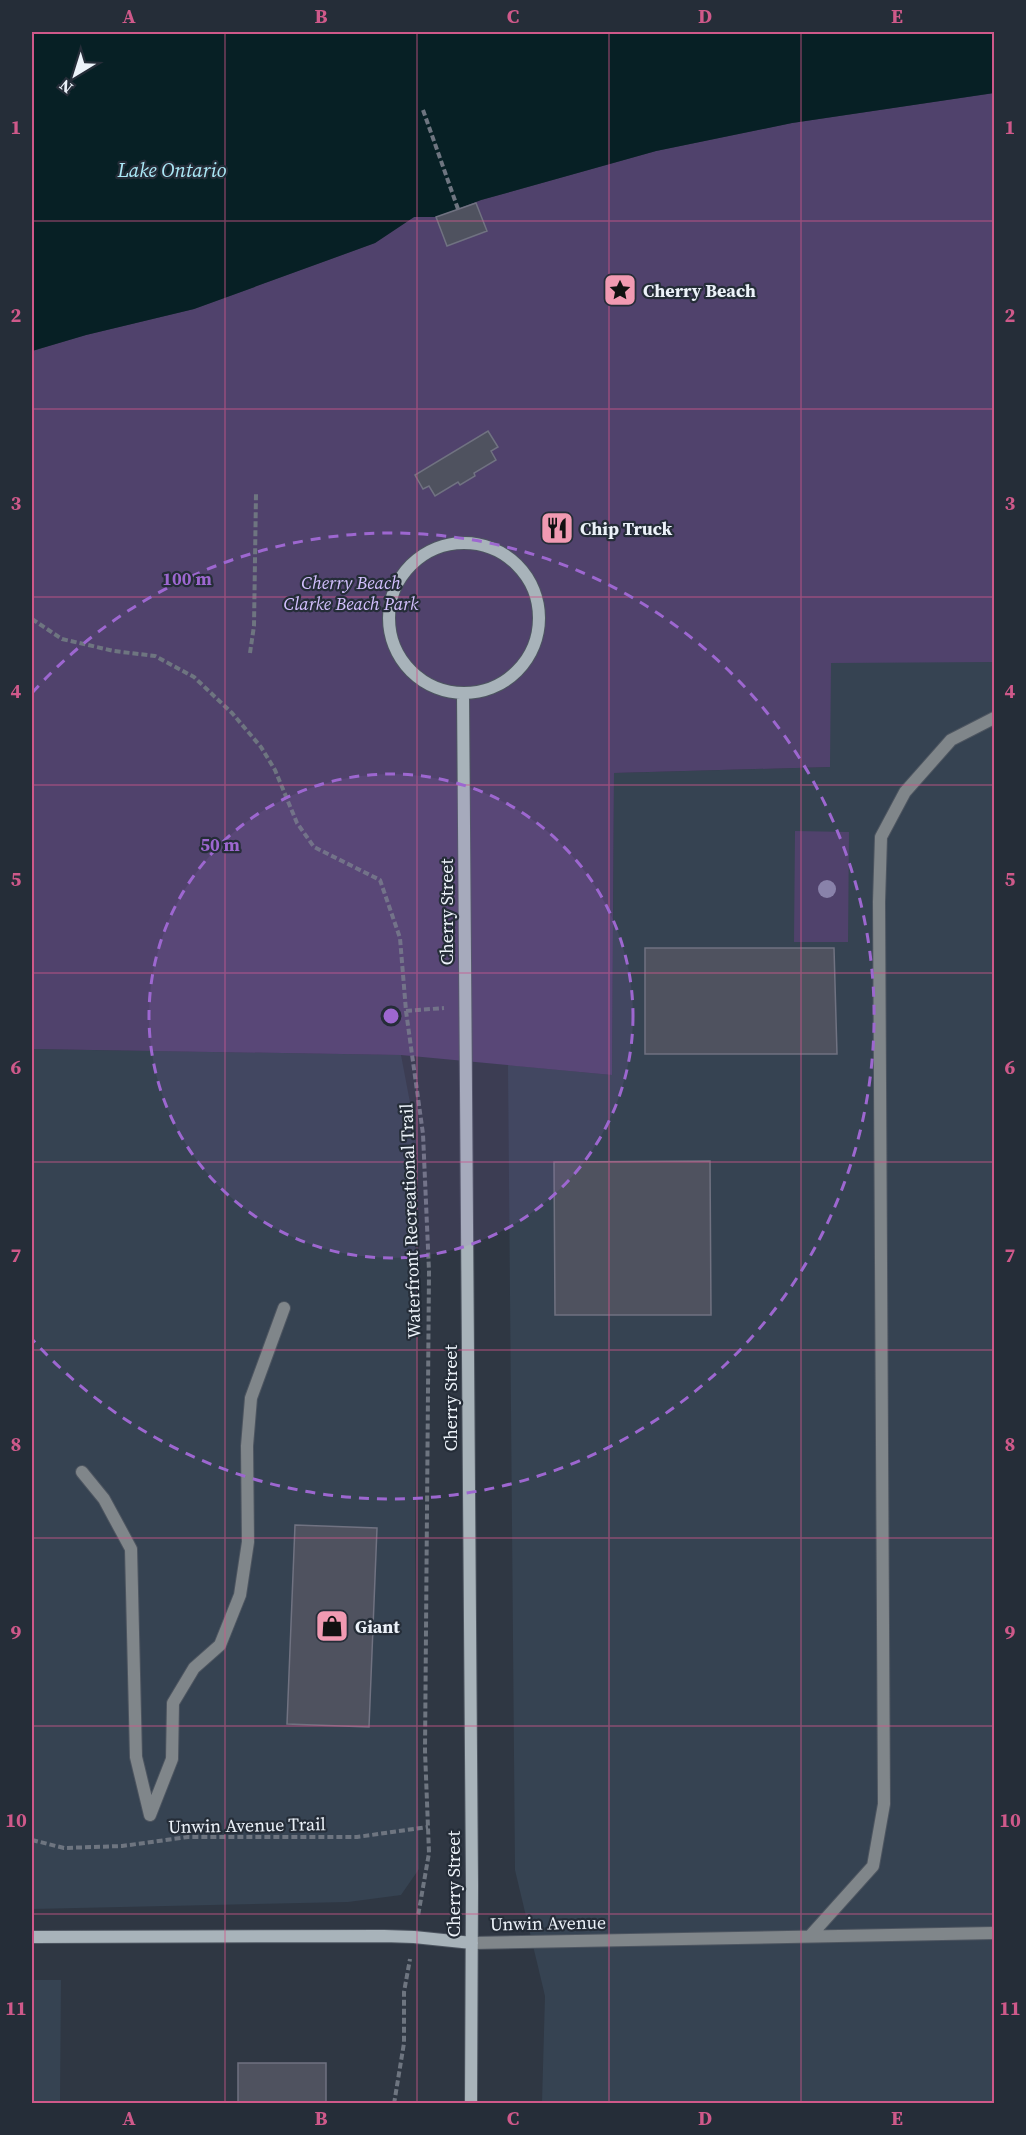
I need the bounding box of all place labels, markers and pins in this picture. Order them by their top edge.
place icon: Cherry Beach [602,272,638,308]
place label: Cherry Beach [643,278,756,303]
restaurant icon: Chip Truck [539,510,575,546]
place label: Chip Truck [580,516,672,541]
centre of rings [381,1006,401,1026]
shop icon: Giant [314,1608,350,1644]
place label: Giant [355,1614,400,1639]

